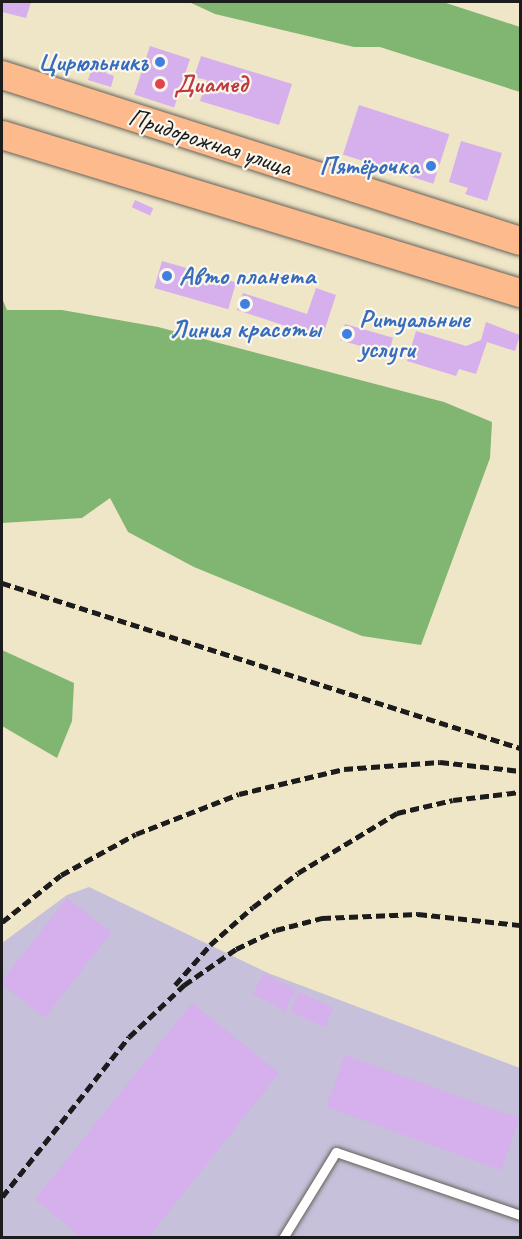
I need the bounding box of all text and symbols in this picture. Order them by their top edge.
place label: Цирюльникъ [38,46,148,78]
marker: Цирюльникъ [153,55,167,69]
place label: Диамед [174,68,248,100]
marker: Диамед [151,75,169,93]
street label: Придорожная улица [124,101,296,183]
place label: Пятёрочка [319,150,419,182]
marker: Пятёрочка [424,159,438,173]
place label: Авто планета [179,260,313,292]
marker: Авто планета [160,269,174,283]
marker: Линия красоты [238,297,252,311]
place label: Ритуальные услуги [359,303,469,364]
place label: Линия красоты [170,313,320,345]
marker: Ритуальные услуги [340,327,354,341]

